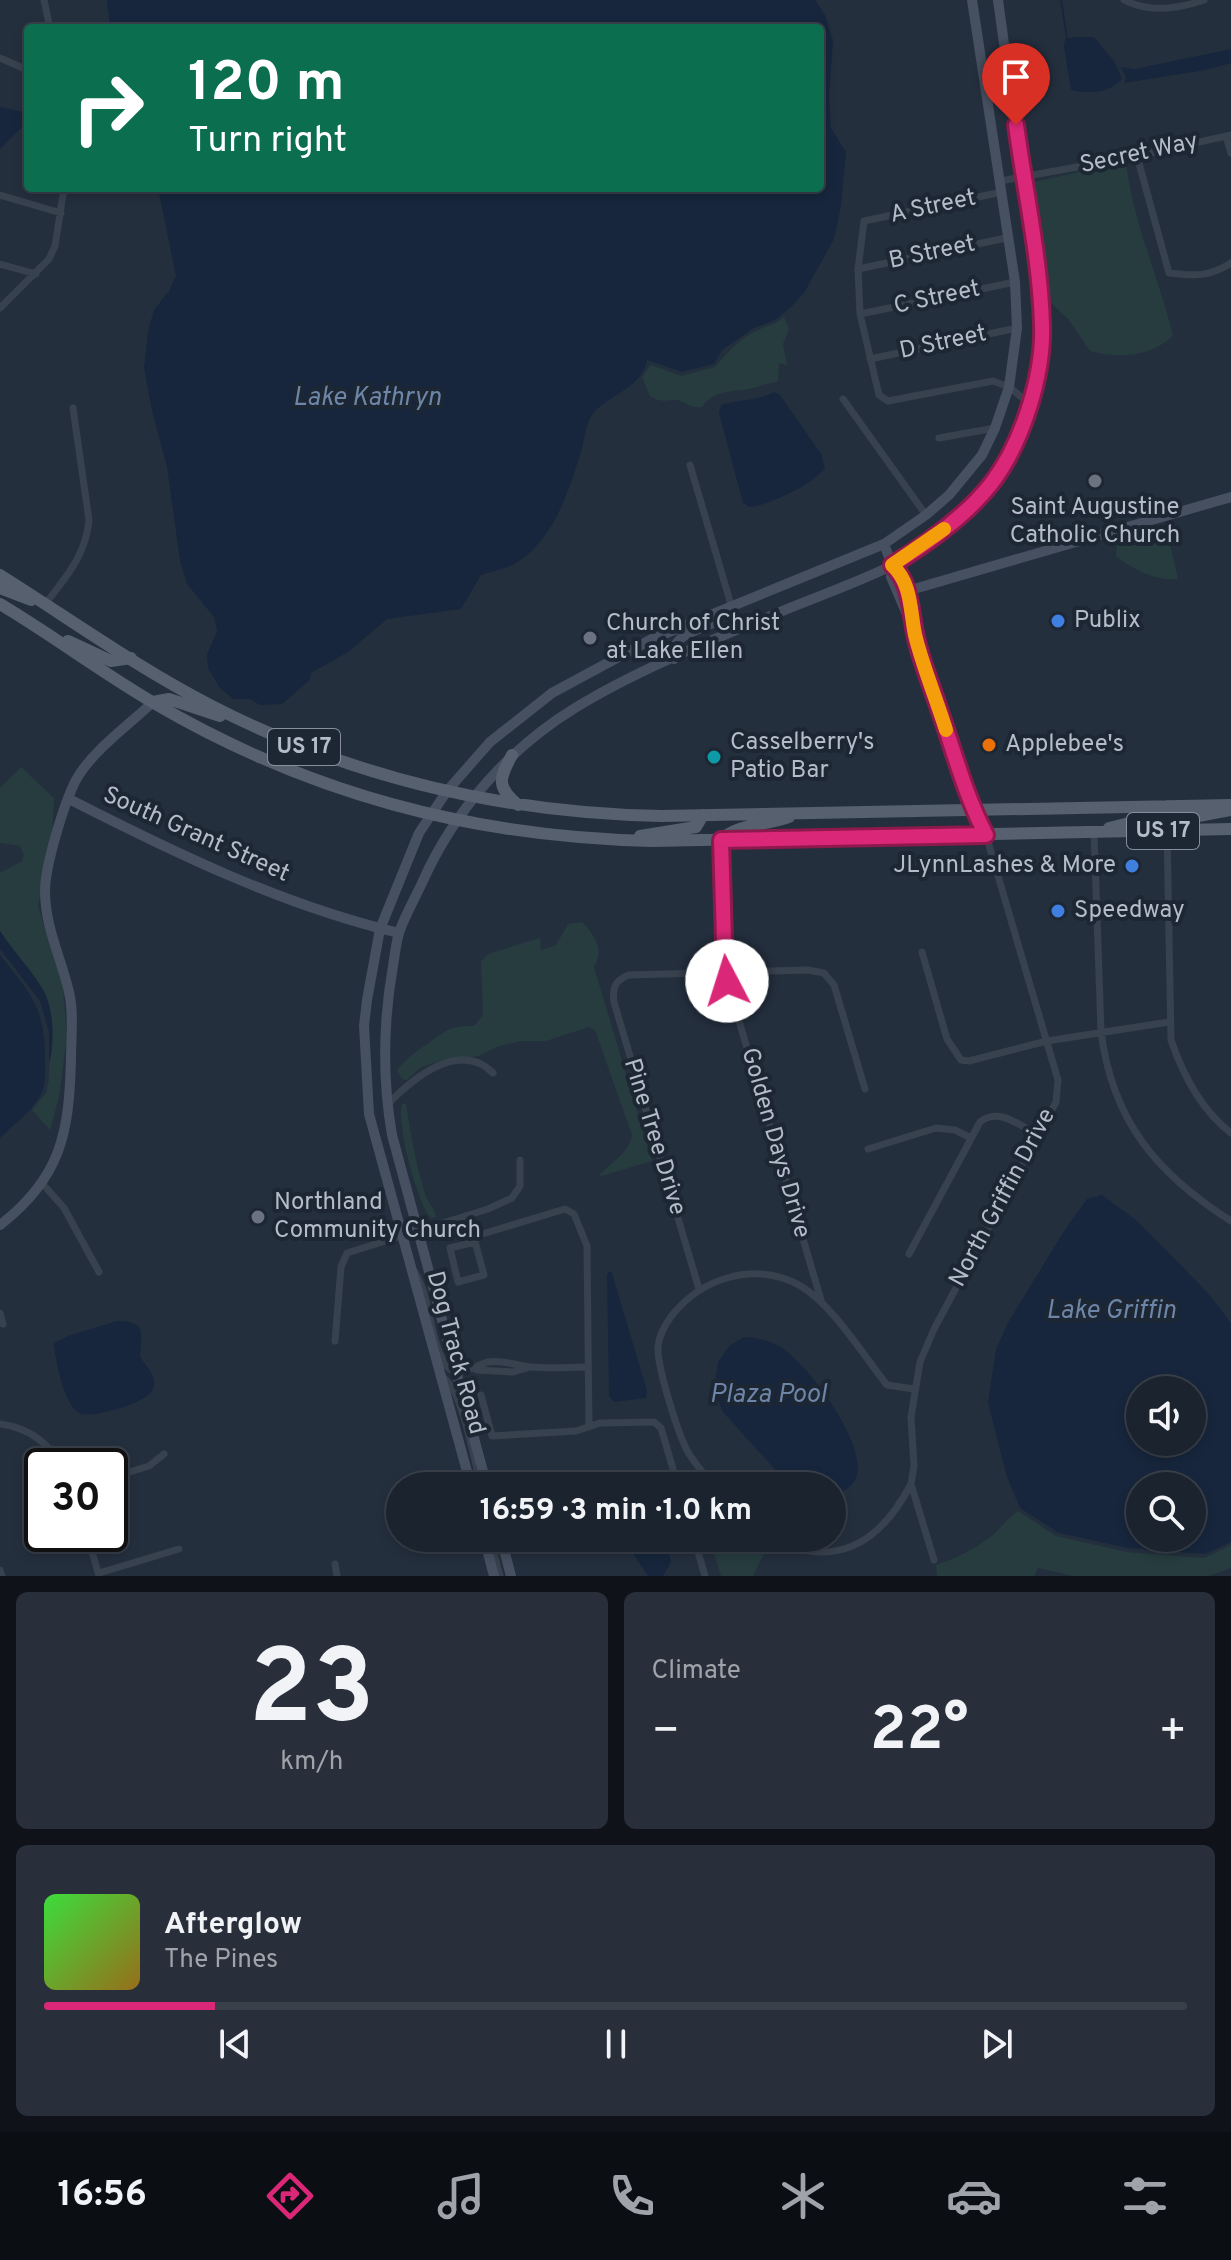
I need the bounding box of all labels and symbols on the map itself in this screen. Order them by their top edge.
pin [982,43,1050,125]
street label: Secret Way [1077,127,1201,181]
street label: A Street [887,183,979,231]
street label: B Street [886,229,978,277]
street label: C Street [891,274,983,322]
street label: D Street [897,319,989,367]
water label: Lake Kathryn [293,382,441,415]
marker: Saint Augustine Catholic Church [1086,472,1104,490]
place label: Saint Augustine Catholic Church [1010,493,1180,551]
place label: Publix [1074,606,1141,636]
place label: Church of Christ at Lake Ellen [606,609,780,667]
marker: Publix [1049,612,1067,630]
marker: Church of Christ at Lake Ellen [581,629,599,647]
place label: Casselberry's Patio Bar [730,728,875,786]
road number: US 17 [268,729,340,765]
place label: Applebee's [1005,730,1124,760]
marker: Applebee's [980,736,998,754]
marker: Casselberry's Patio Bar [705,748,723,766]
street label: South Grant Street [98,780,294,890]
road number: US 17 [1127,813,1199,849]
place label: JLynnLashes & More [893,851,1116,881]
marker: JLynnLashes & More [1123,857,1141,875]
place label: Speedway [1074,896,1185,926]
marker: Speedway [1049,902,1067,920]
position arrow [685,939,769,1023]
street label: Golden Days Drive [734,1044,816,1242]
street label: Pine Tree Drive [616,1055,692,1219]
street label: North Griffin Drive [943,1104,1063,1292]
place label: Northland Community Church [274,1188,481,1246]
marker: Northland Community Church [249,1208,267,1226]
street label: Dog Track Road [419,1268,491,1438]
water label: Lake Griffin [1046,1295,1176,1328]
water label: Plaza Pool [710,1379,828,1412]
speed limit sign: 30 [24,1448,128,1552]

